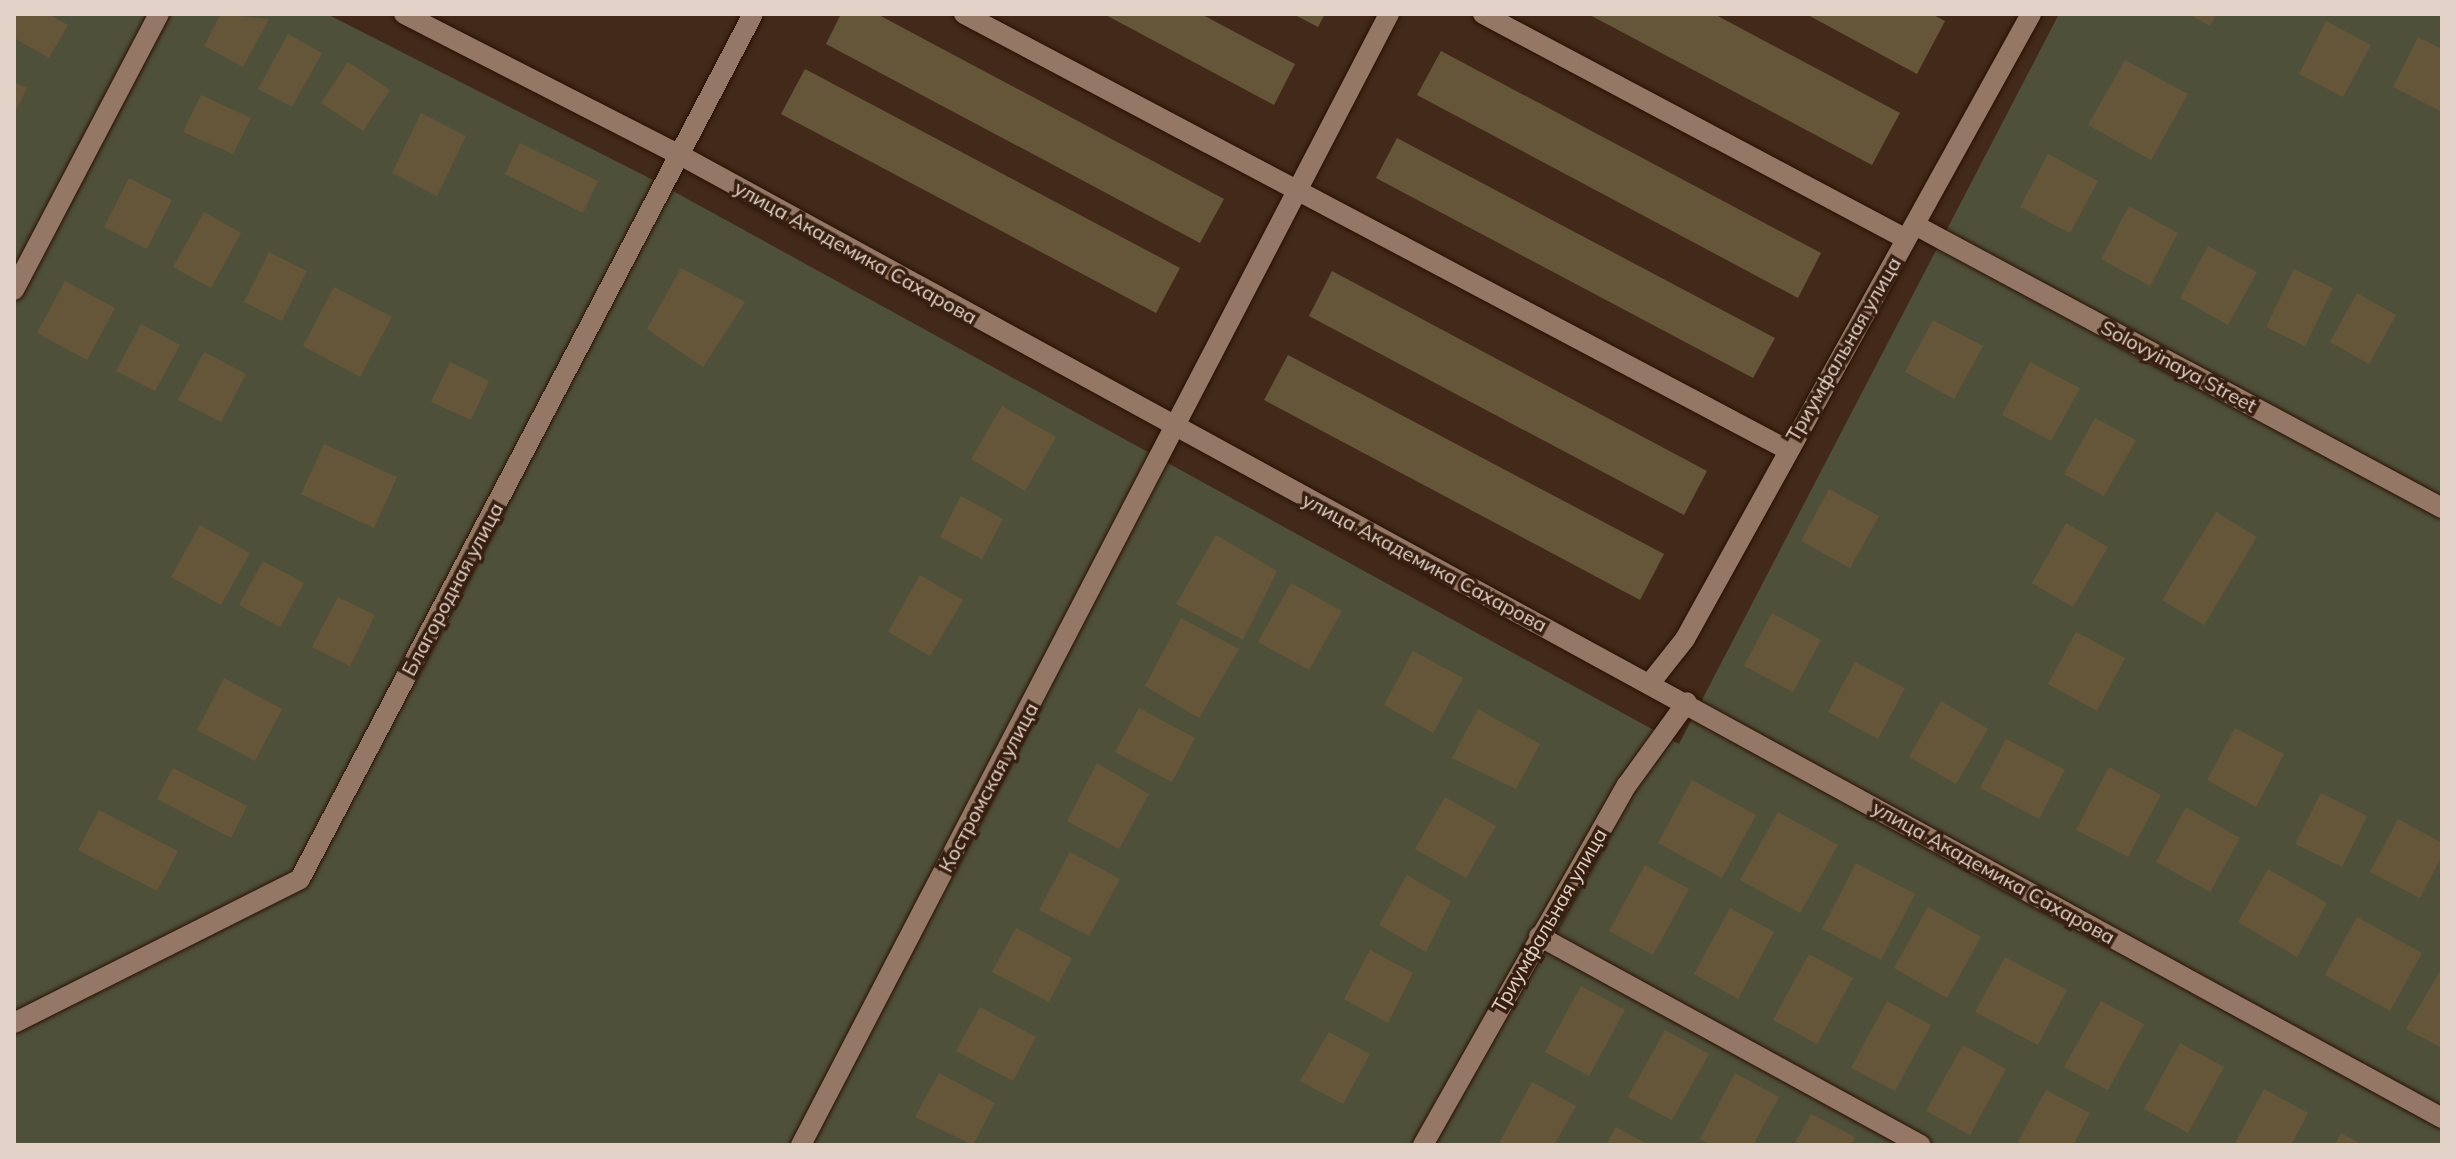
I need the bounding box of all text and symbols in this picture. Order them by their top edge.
street label: улица Академика Сахарова [730,175,982,329]
street label: Триумфальная улица [1780,253,1906,445]
street label: Solovyinaya Street [2097,315,2261,417]
street label: улица Академика Сахарова [1298,487,1552,637]
street label: Благородная улица [396,498,508,680]
street label: Костромская улица [933,698,1043,876]
street label: улица Академика Сахарова [1868,795,2120,949]
street label: Триумфальная улица [1486,824,1612,1016]

